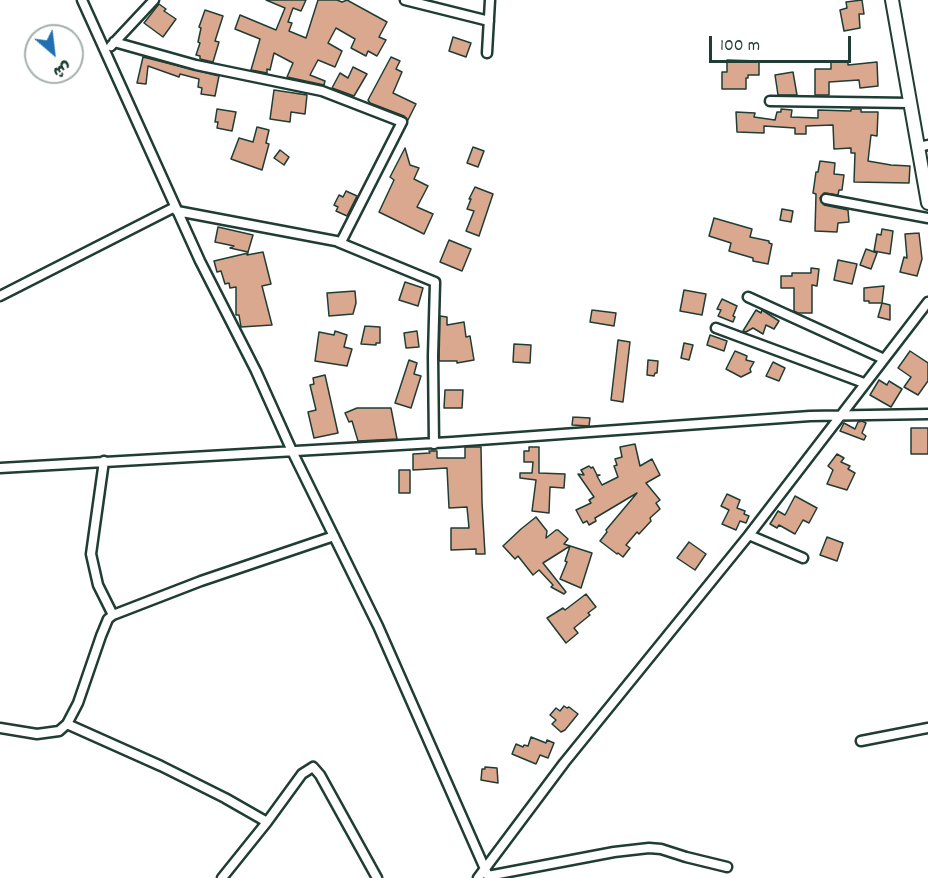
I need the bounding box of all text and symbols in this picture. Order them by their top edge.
north arrow [24,24,84,84]
scale bar [712,24,854,62]
text: 100 m [720,34,760,59]
text: ش [49,54,75,83]

